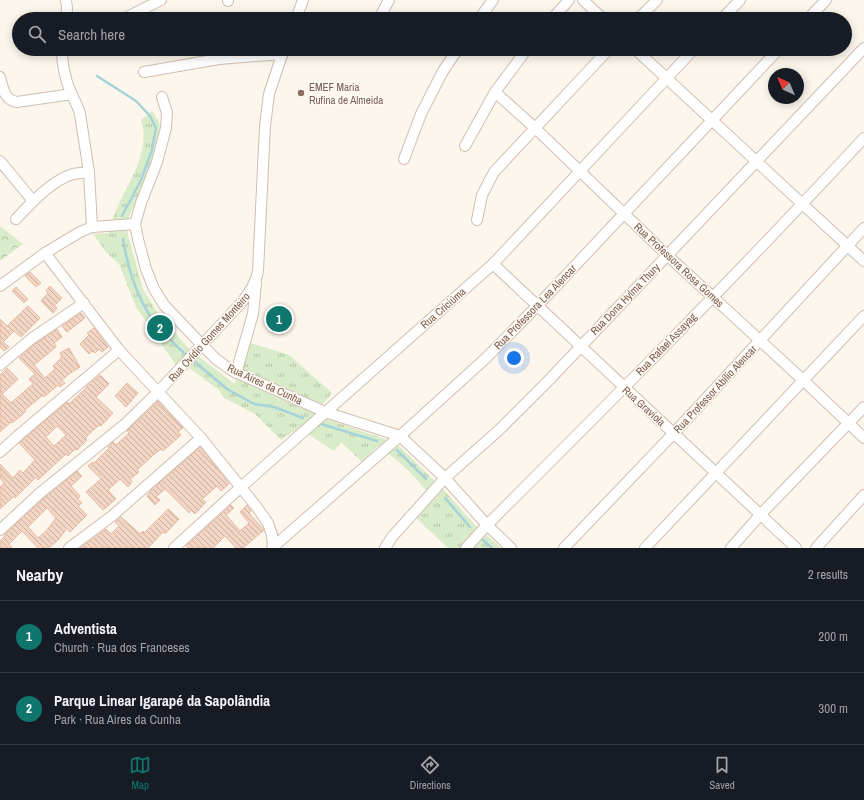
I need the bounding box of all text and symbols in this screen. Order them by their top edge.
search box [12,12,852,56]
icon: search [26,23,48,45]
text: Search here [58,24,125,45]
north arrow [768,68,804,104]
place label: EMEF Maria Rufina de Almeida [309,80,383,107]
marker: EMEF Maria Rufina de Almeida [296,88,306,98]
street label: Rua Professora Rosa Gomes [631,220,727,311]
street label: Rua Dona Hylma Thury [587,260,663,338]
street label: Rua Professora Lea Alencar [491,262,579,352]
street label: Rua Criciúma [417,284,469,332]
street label: Rua Ovídio Gomes Monteiro [165,289,253,385]
pin: 1 [266,304,292,334]
street label: Rua Rafael Assayag [633,310,699,378]
pin: 2 [147,313,173,343]
street label: Rua Professor Abílio Alencar [671,342,759,436]
your location [504,348,524,368]
street label: Rua Aires da Cunha [225,360,305,408]
street label: Rua Graviola [620,383,668,429]
text: Nearby [16,563,63,586]
text: 2 results [808,566,848,583]
text: Adventista [54,618,117,639]
text: 1 [26,628,32,645]
text: 200 m [818,628,848,645]
text: Church · Rua dos Franceses [54,639,190,656]
text: Parque Linear Igarapé da Sapolândia [54,690,270,711]
text: 2 [26,700,32,717]
text: 300 m [818,700,848,717]
text: Park · Rua Aires da Cunha [54,711,181,728]
tab: Map [129,754,151,792]
tab: Directions [410,754,451,792]
tab: Saved [709,754,735,792]

